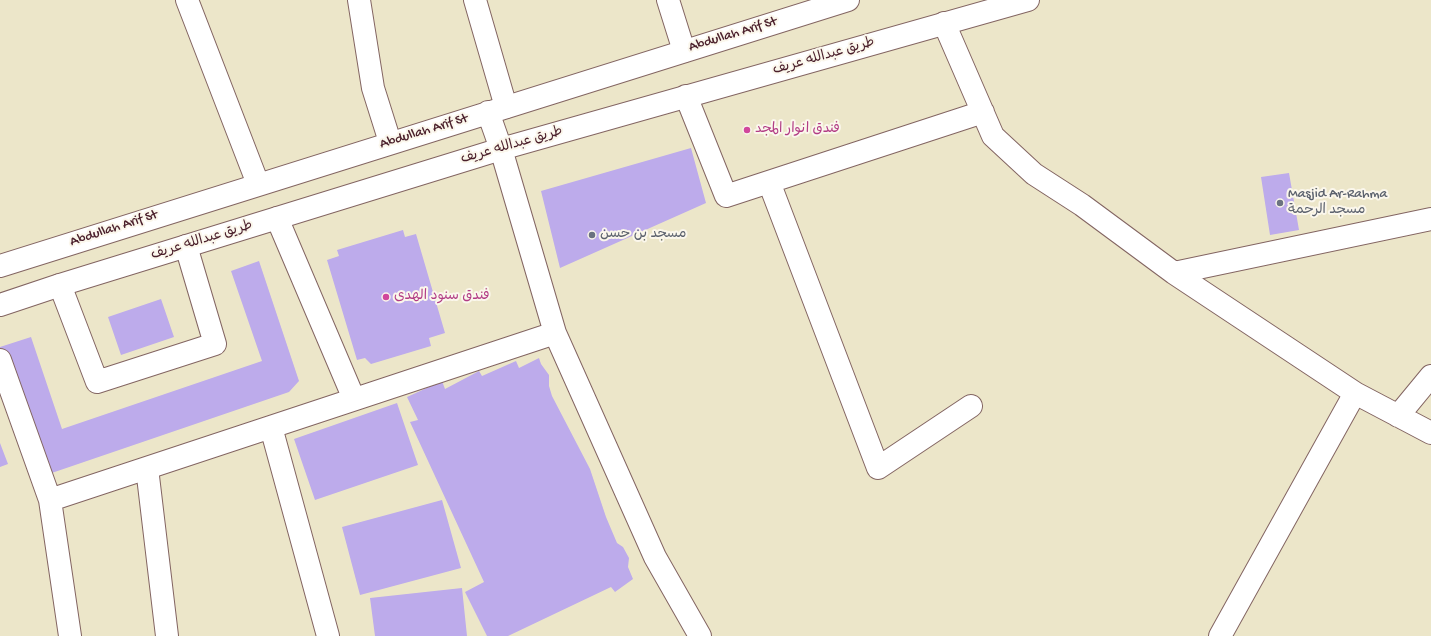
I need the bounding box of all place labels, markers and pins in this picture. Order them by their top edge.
place label: فندق انوار المجد [755,122,840,138]
marker: فندق انوار المجد [742,125,752,135]
place label: Masjid Ar-Rahma مسجد الرحمة [1288,187,1387,220]
marker: Masjid Ar-Rahma مسجد الرحمة [1275,198,1285,208]
place label: مسجد بن حسن [600,227,686,243]
marker: مسجد بن حسن [587,230,597,240]
place label: فندق سنود الهدى [394,289,490,305]
marker: فندق سنود الهدى [381,292,391,302]

